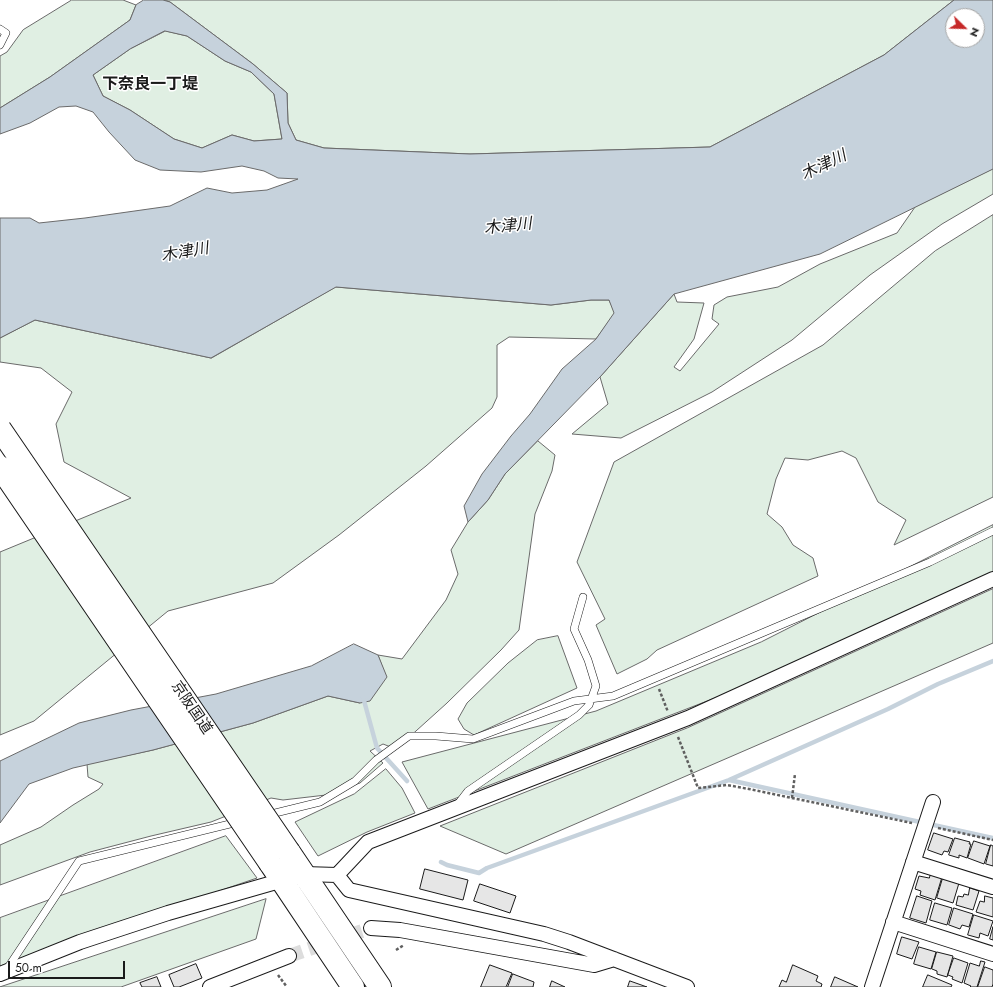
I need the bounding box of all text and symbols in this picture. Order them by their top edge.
north arrow [945,8,985,48]
text: N [966,25,984,39]
district label: 下奈良一丁堤 [102,75,198,95]
water label: 木津川 [798,147,850,185]
water label: 木津川 [483,215,533,239]
water label: 木津川 [160,239,210,267]
street label: 京阪国道 [167,678,215,738]
scale bar [10,953,127,979]
text: 50 m [15,959,42,977]

